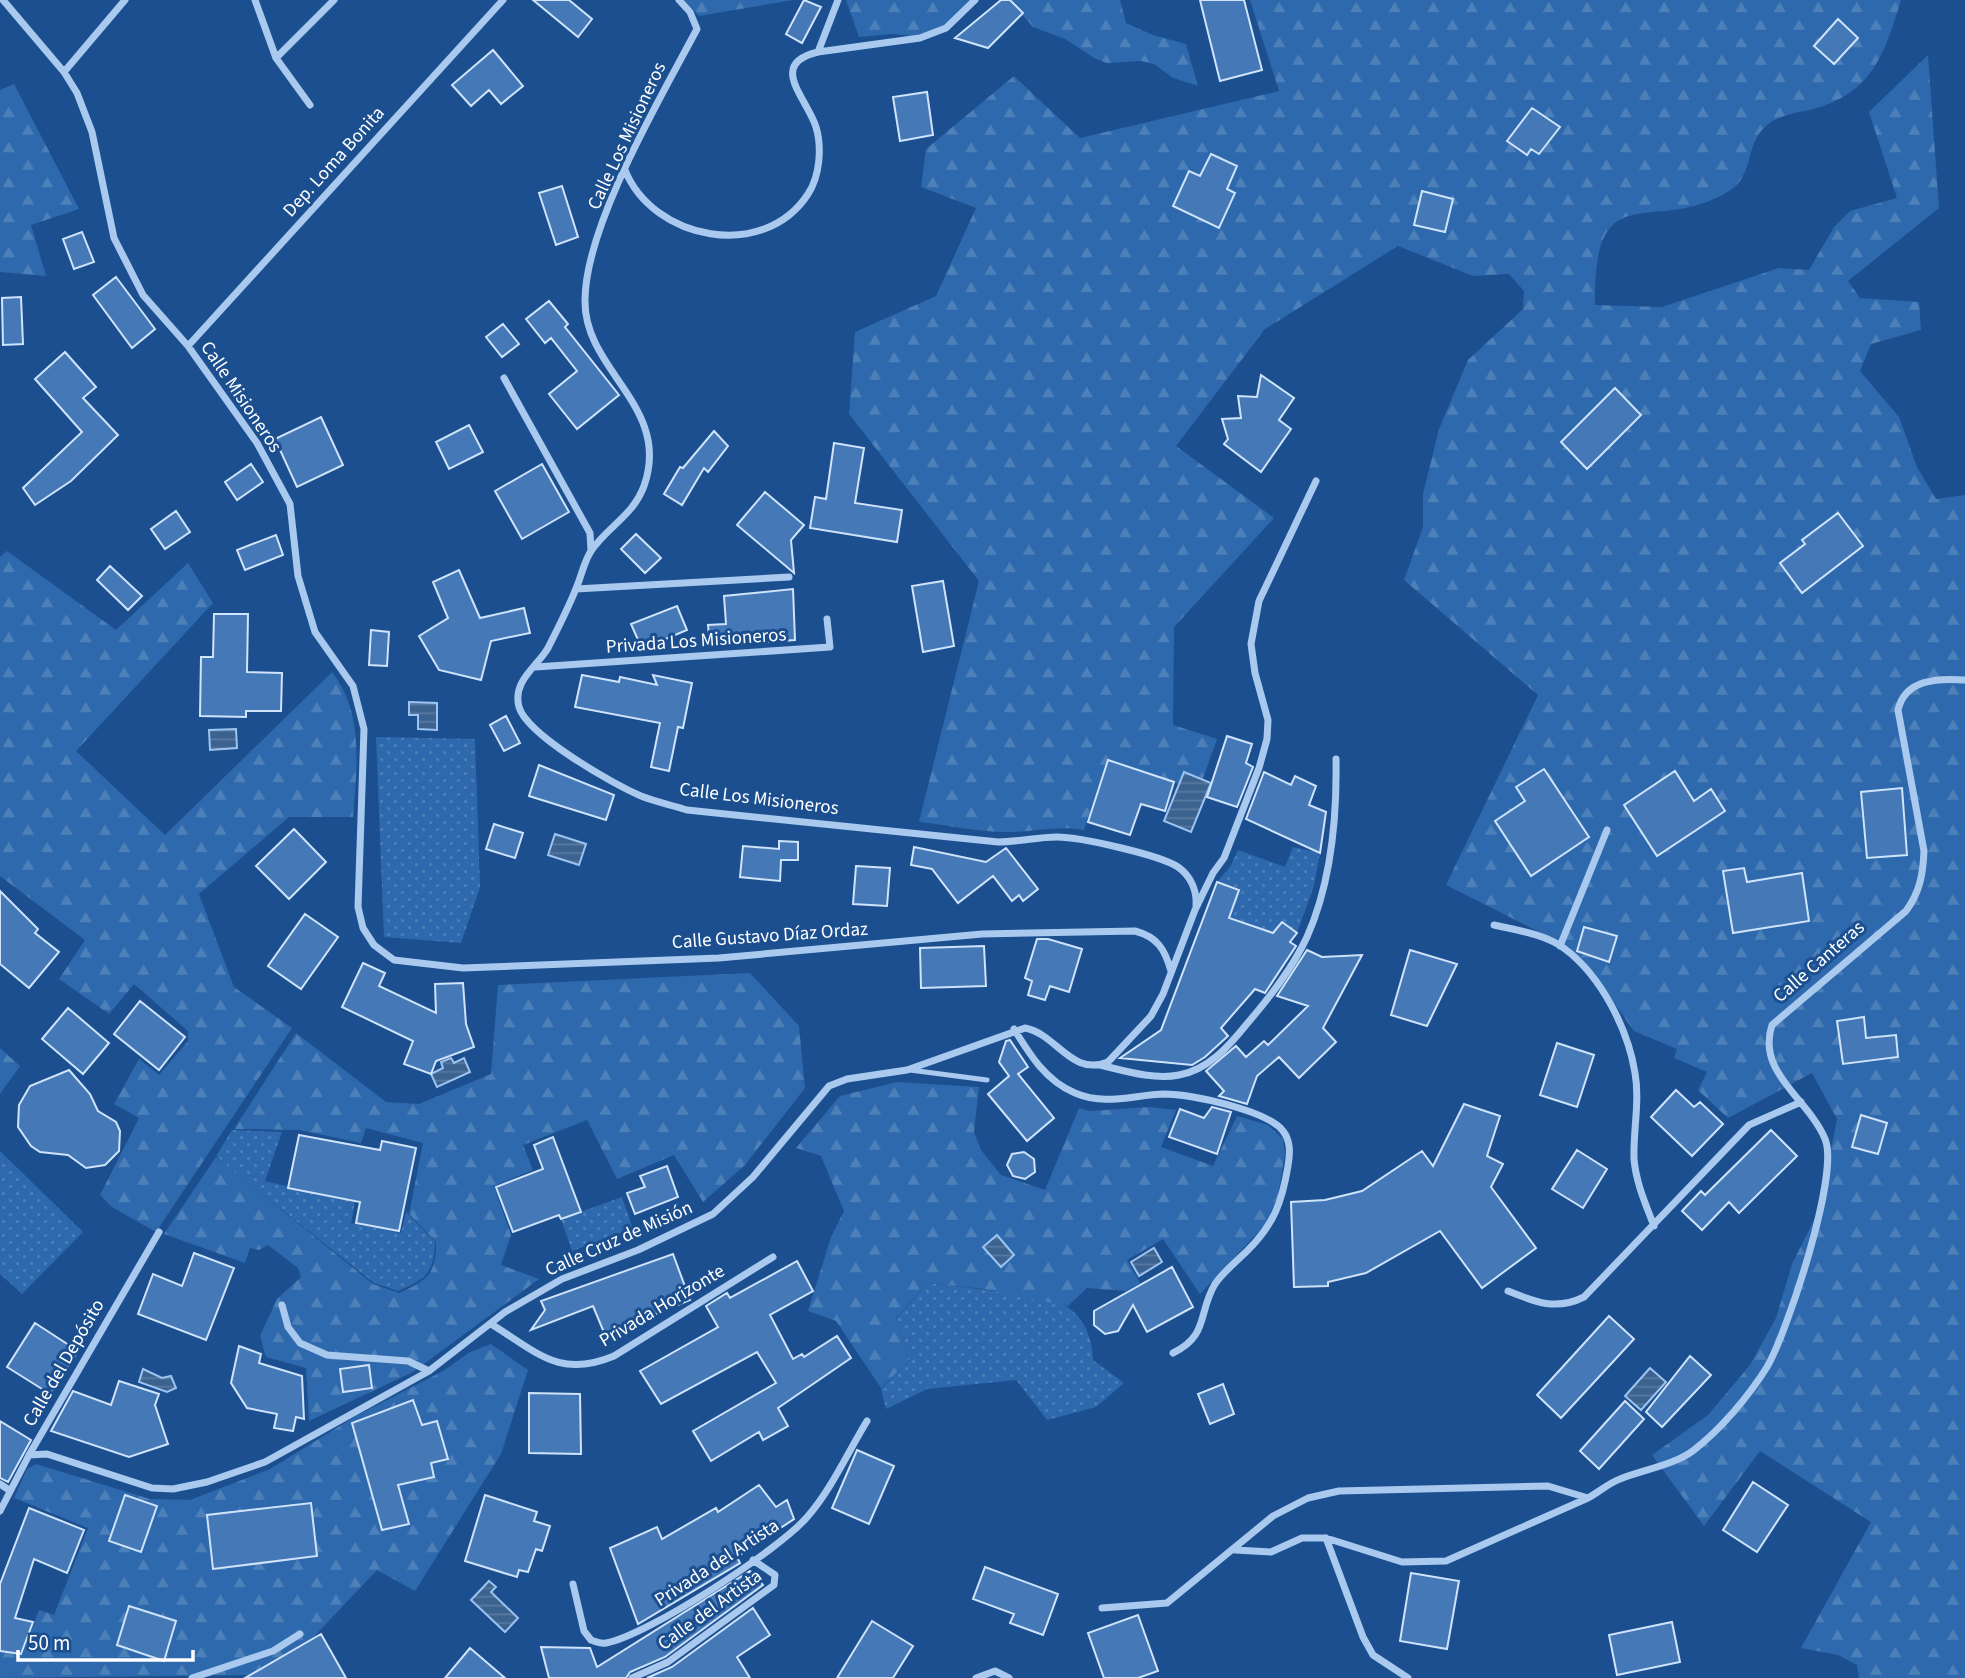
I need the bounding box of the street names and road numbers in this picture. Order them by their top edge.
street label: Calle Los Misioneros [581,58,673,214]
street label: Dep. Loma Bonita [277,101,391,223]
street label: Calle Misioneros [194,336,288,458]
street label: Privada Los Misioneros [605,621,787,661]
street label: Calle Los Misioneros [678,776,840,822]
street label: Calle Canteras [1767,915,1871,1009]
street label: Calle Gustavo Díaz Ordaz [671,916,869,956]
street label: Calle Cruz de Misión [541,1194,697,1284]
street label: Privada Horizonte [594,1258,730,1354]
street label: Calle del Depósito [17,1294,111,1432]
street label: Privada del Artista [649,1513,785,1613]
street label: Calle del Artista [652,1563,768,1657]

